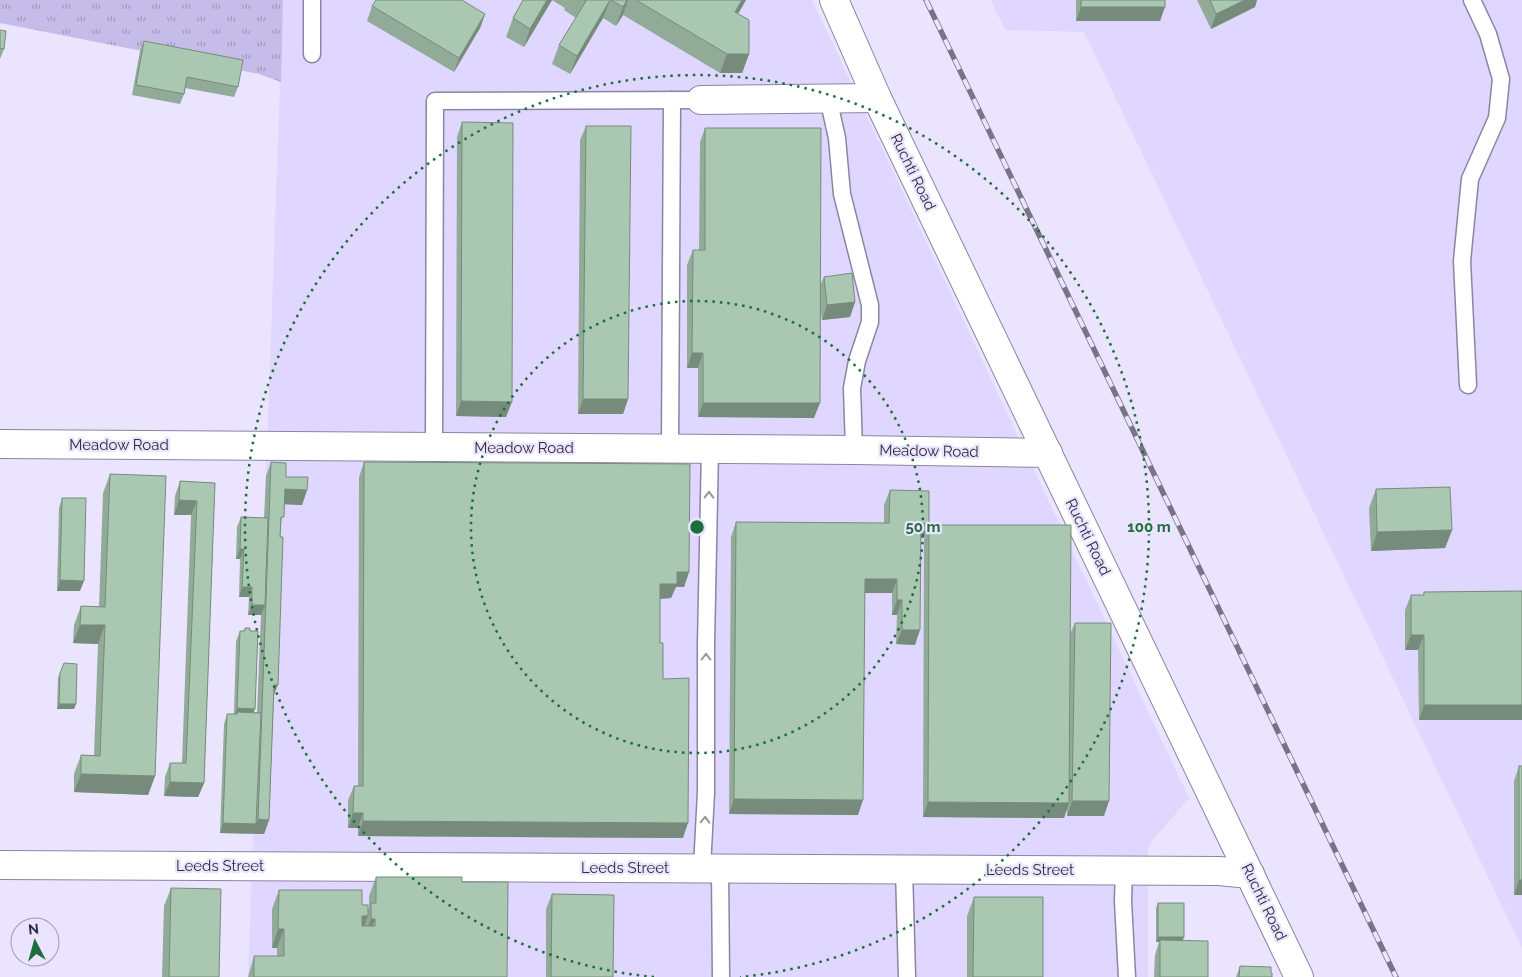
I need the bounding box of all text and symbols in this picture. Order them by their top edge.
street label: Ruchti Road [887,130,939,214]
street label: Meadow Road [69,436,169,454]
street label: Meadow Road [474,439,574,457]
street label: Meadow Road [879,441,979,461]
one-way arrow [704,491,714,498]
street label: Ruchti Road [1062,495,1114,579]
centre of rings [688,518,706,536]
text: 50 m [905,518,941,536]
text: 100 m [1127,518,1171,536]
one-way arrow [701,653,711,661]
one-way arrow [700,816,710,824]
street label: Leeds Street [176,857,264,875]
street label: Leeds Street [581,859,669,877]
street label: Ruchti Road [1238,860,1290,944]
street label: Leeds Street [986,861,1074,879]
north arrow [10,917,60,967]
text: N [27,921,40,938]

